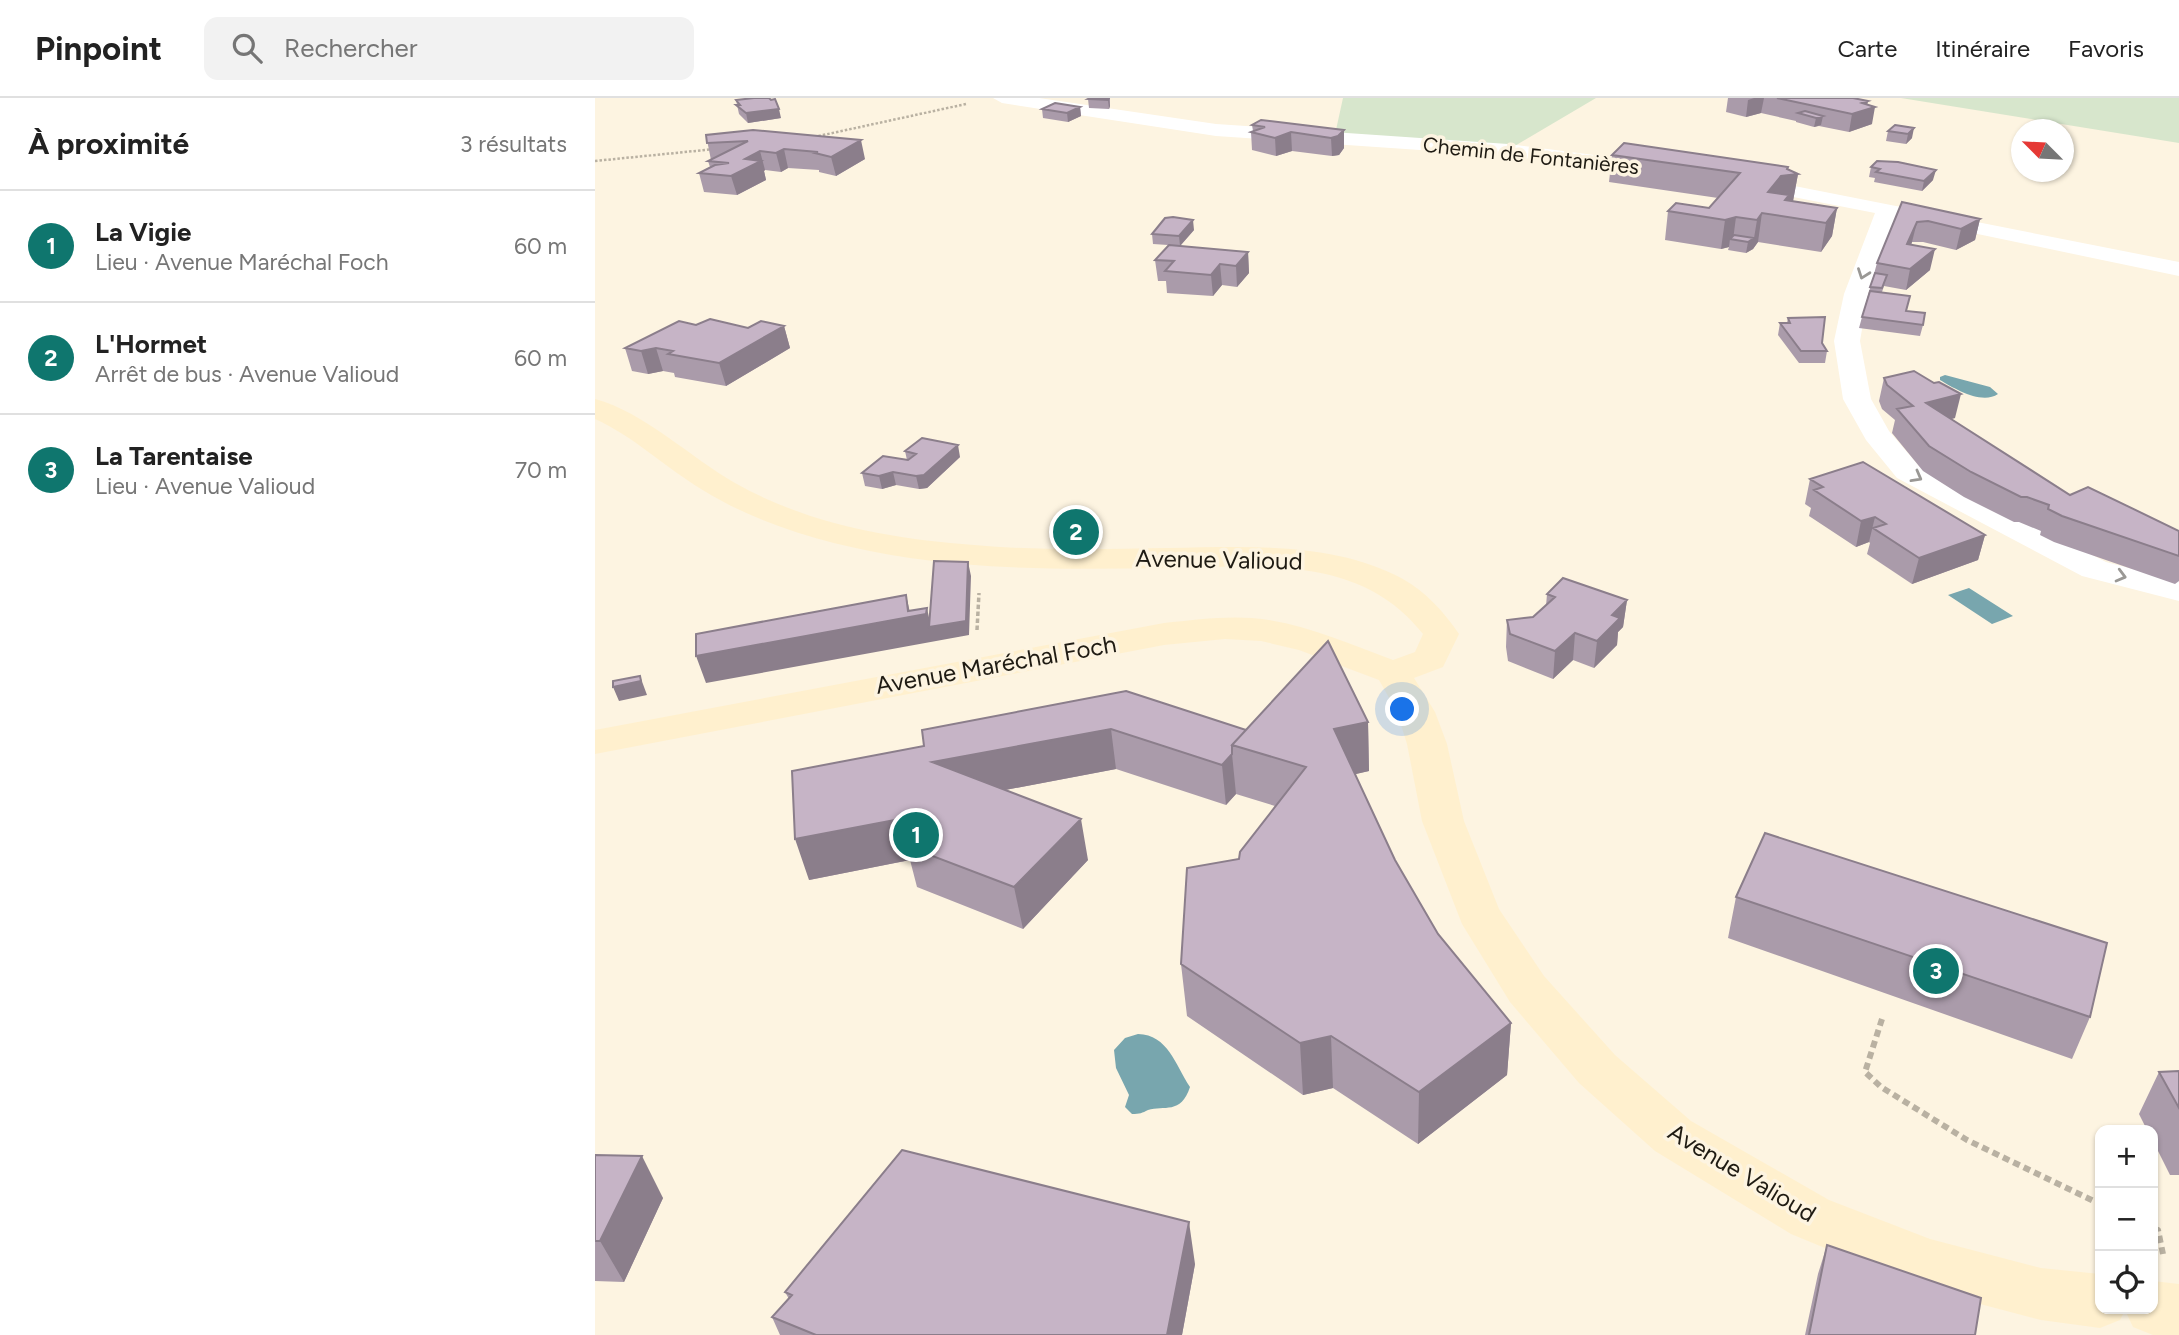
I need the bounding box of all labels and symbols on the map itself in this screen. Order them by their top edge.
north arrow [2011,119,2074,182]
street label: Chemin de Fontanières [1422,132,1640,179]
one-way arrow [1857,268,1871,280]
one-way arrow [1910,469,1923,482]
pin: 2 [1053,506,1099,558]
street label: Avenue Valioud [1135,544,1303,575]
one-way arrow [2115,568,2127,582]
street label: Avenue Maréchal Foch [873,629,1119,700]
your location [1385,692,1419,726]
pin: 1 [893,809,939,861]
pin: 3 [1913,945,1959,997]
street label: Avenue Valioud [1663,1117,1821,1228]

